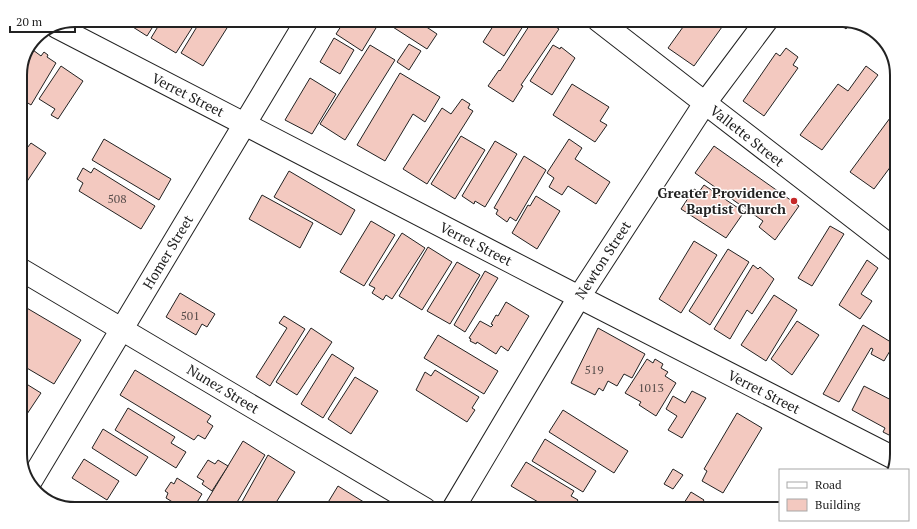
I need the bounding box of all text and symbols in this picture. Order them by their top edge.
scale bar [10,8,75,34]
text: 20 m [16,14,43,29]
street label: Verret Street [149,68,228,121]
street label: Vallette Street [706,101,789,171]
place label: Greater Providence Baptist Church [658,183,786,218]
house number: 508 [107,191,127,206]
marker: Greater Providence Baptist Church [789,196,799,206]
street label: Homer Street [138,211,198,292]
street label: Newton Street [570,216,635,302]
street label: Verret Street [437,217,516,270]
house number: 501 [180,308,200,323]
street label: Nunez Street [184,360,264,418]
house number: 519 [584,362,604,377]
street label: Verret Street [725,365,804,418]
house number: 1013 [638,380,664,395]
legend [779,469,909,521]
text: Road [815,477,842,492]
text: Building [815,497,861,512]

